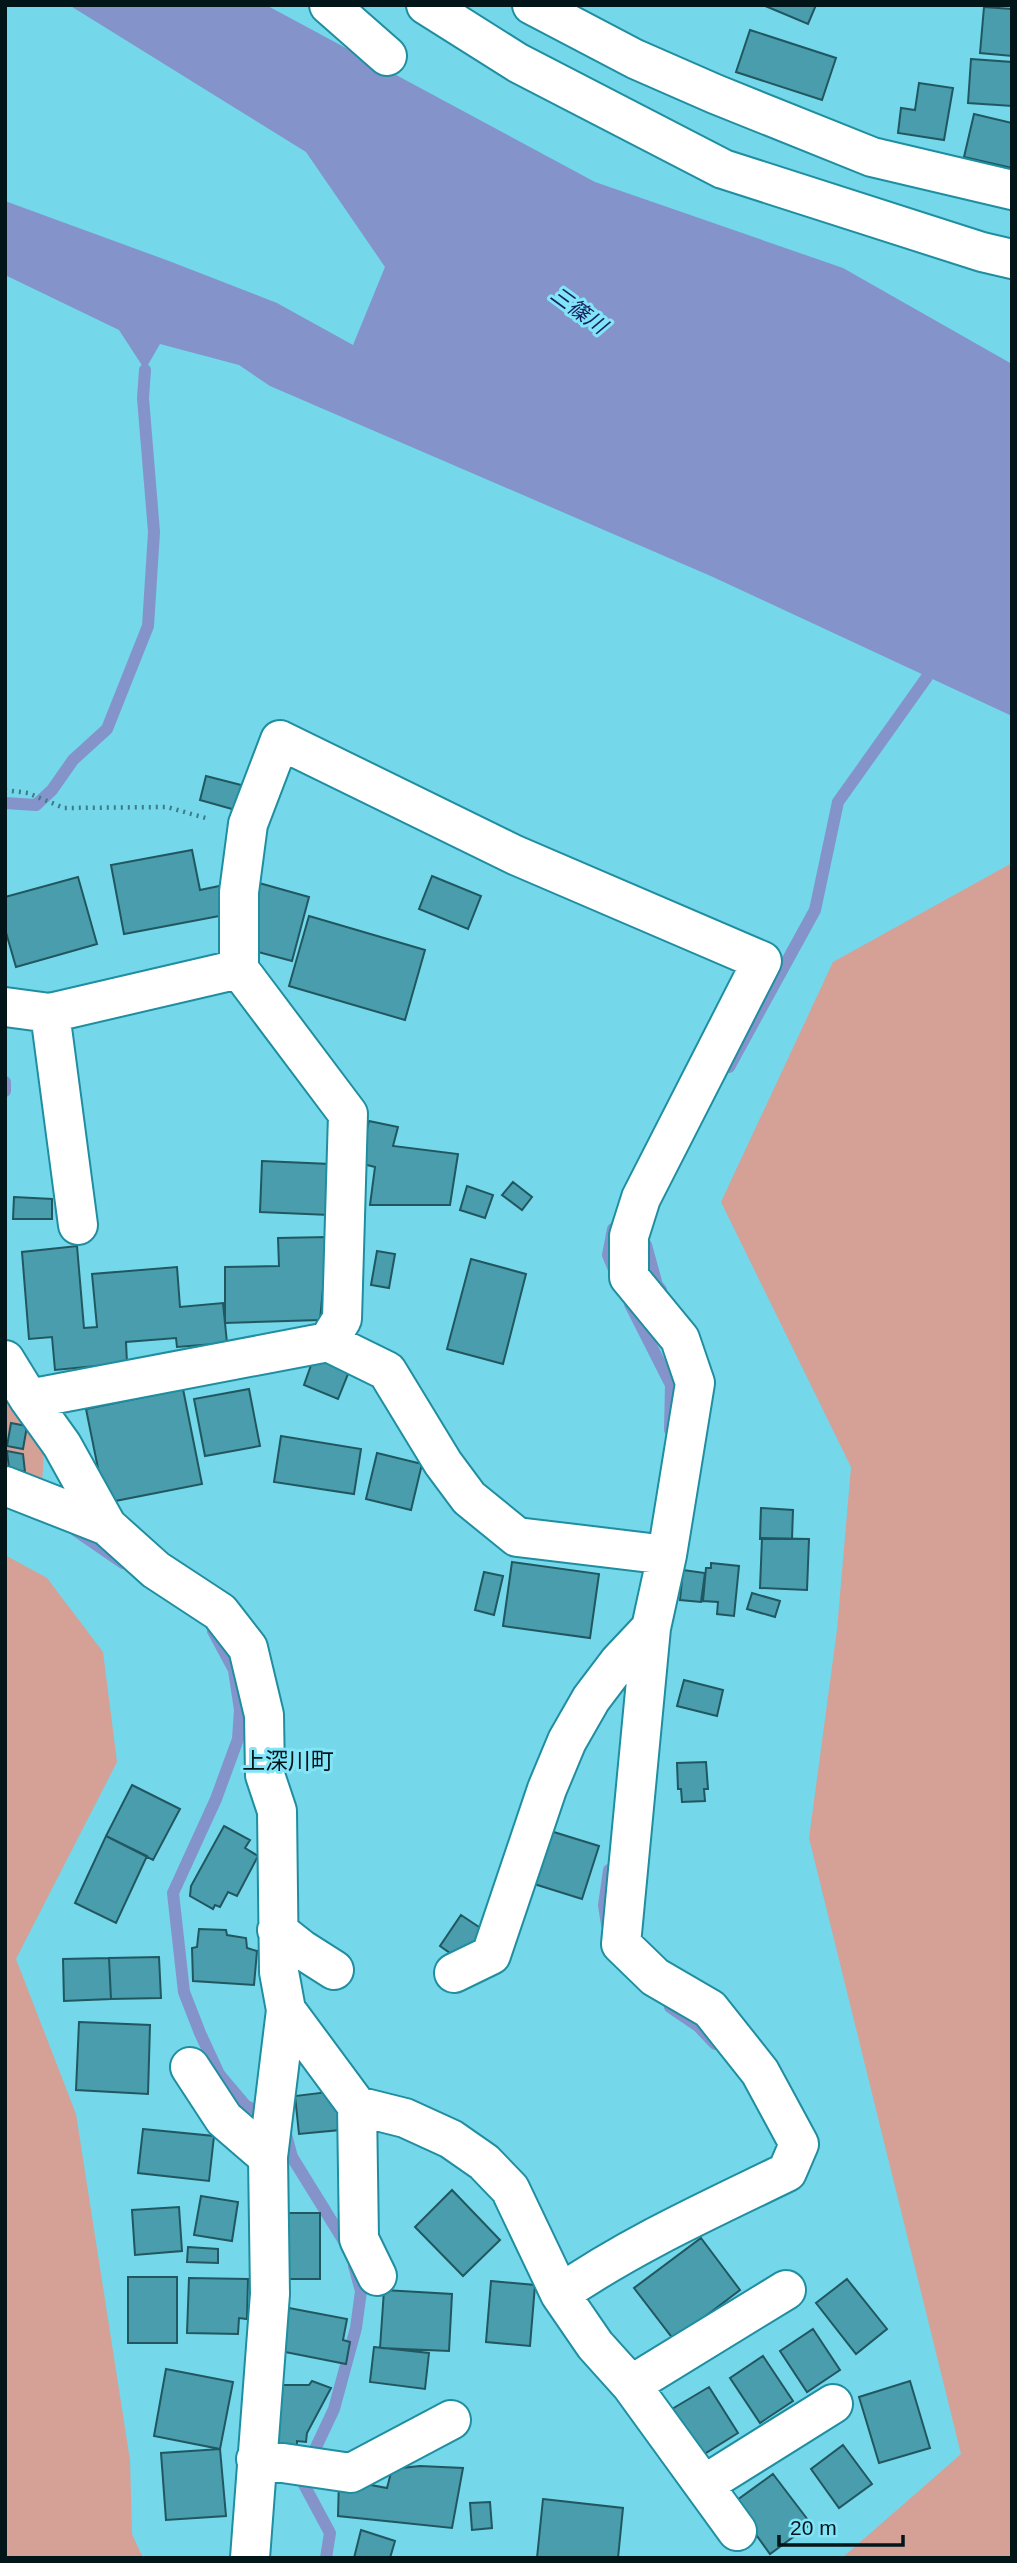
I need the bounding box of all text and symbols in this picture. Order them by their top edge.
water label: 三篠川 [547,282,613,339]
district label: 上深川町 [242,1748,334,1774]
scale bar [779,2504,903,2548]
text: 20 m [790,2516,837,2539]

